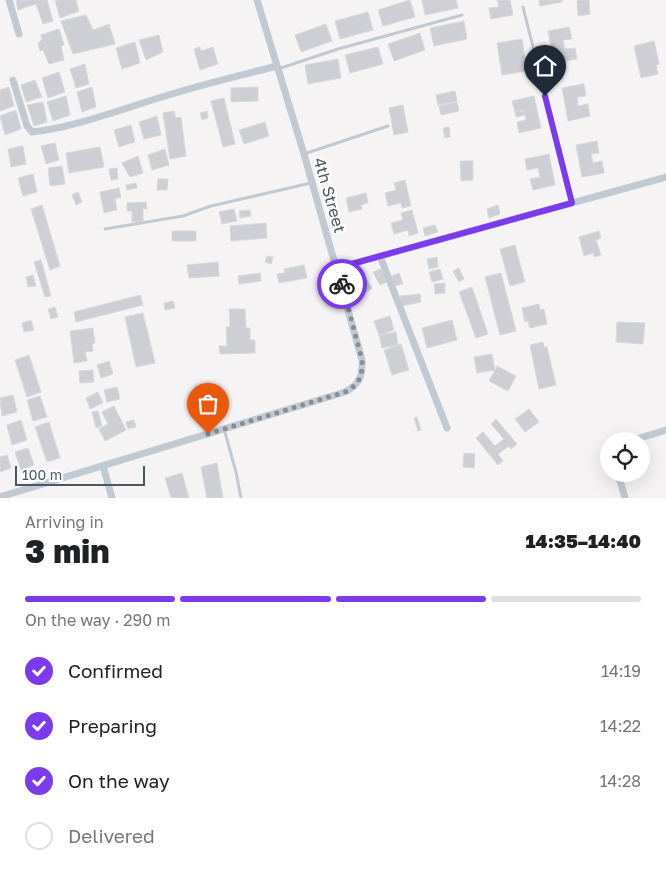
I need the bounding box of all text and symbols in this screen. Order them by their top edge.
pin [524,45,566,96]
icon: home [531,52,559,80]
street label: 4th Street [310,155,350,235]
courier [317,259,367,309]
icon: bike [328,270,356,298]
pin [187,383,229,434]
icon: bag [194,390,222,418]
map controls [600,432,650,482]
button: locate [600,432,650,482]
scale bar [15,463,145,486]
text: 100 m [22,466,62,483]
text: Arriving in [25,512,104,532]
text: 14:35–14:40 [526,529,641,552]
text: 3 min [25,532,110,570]
text: On the way · 290 m [25,610,170,630]
icon: check [25,657,53,685]
text: Confirmed [68,659,163,682]
text: 14:19 [601,661,641,681]
icon: check [25,712,53,740]
text: Preparing [68,714,157,737]
text: 14:22 [600,716,641,736]
icon: check [25,767,53,795]
text: On the way [68,769,170,792]
text: 14:28 [600,771,641,791]
text: Delivered [68,824,155,847]

